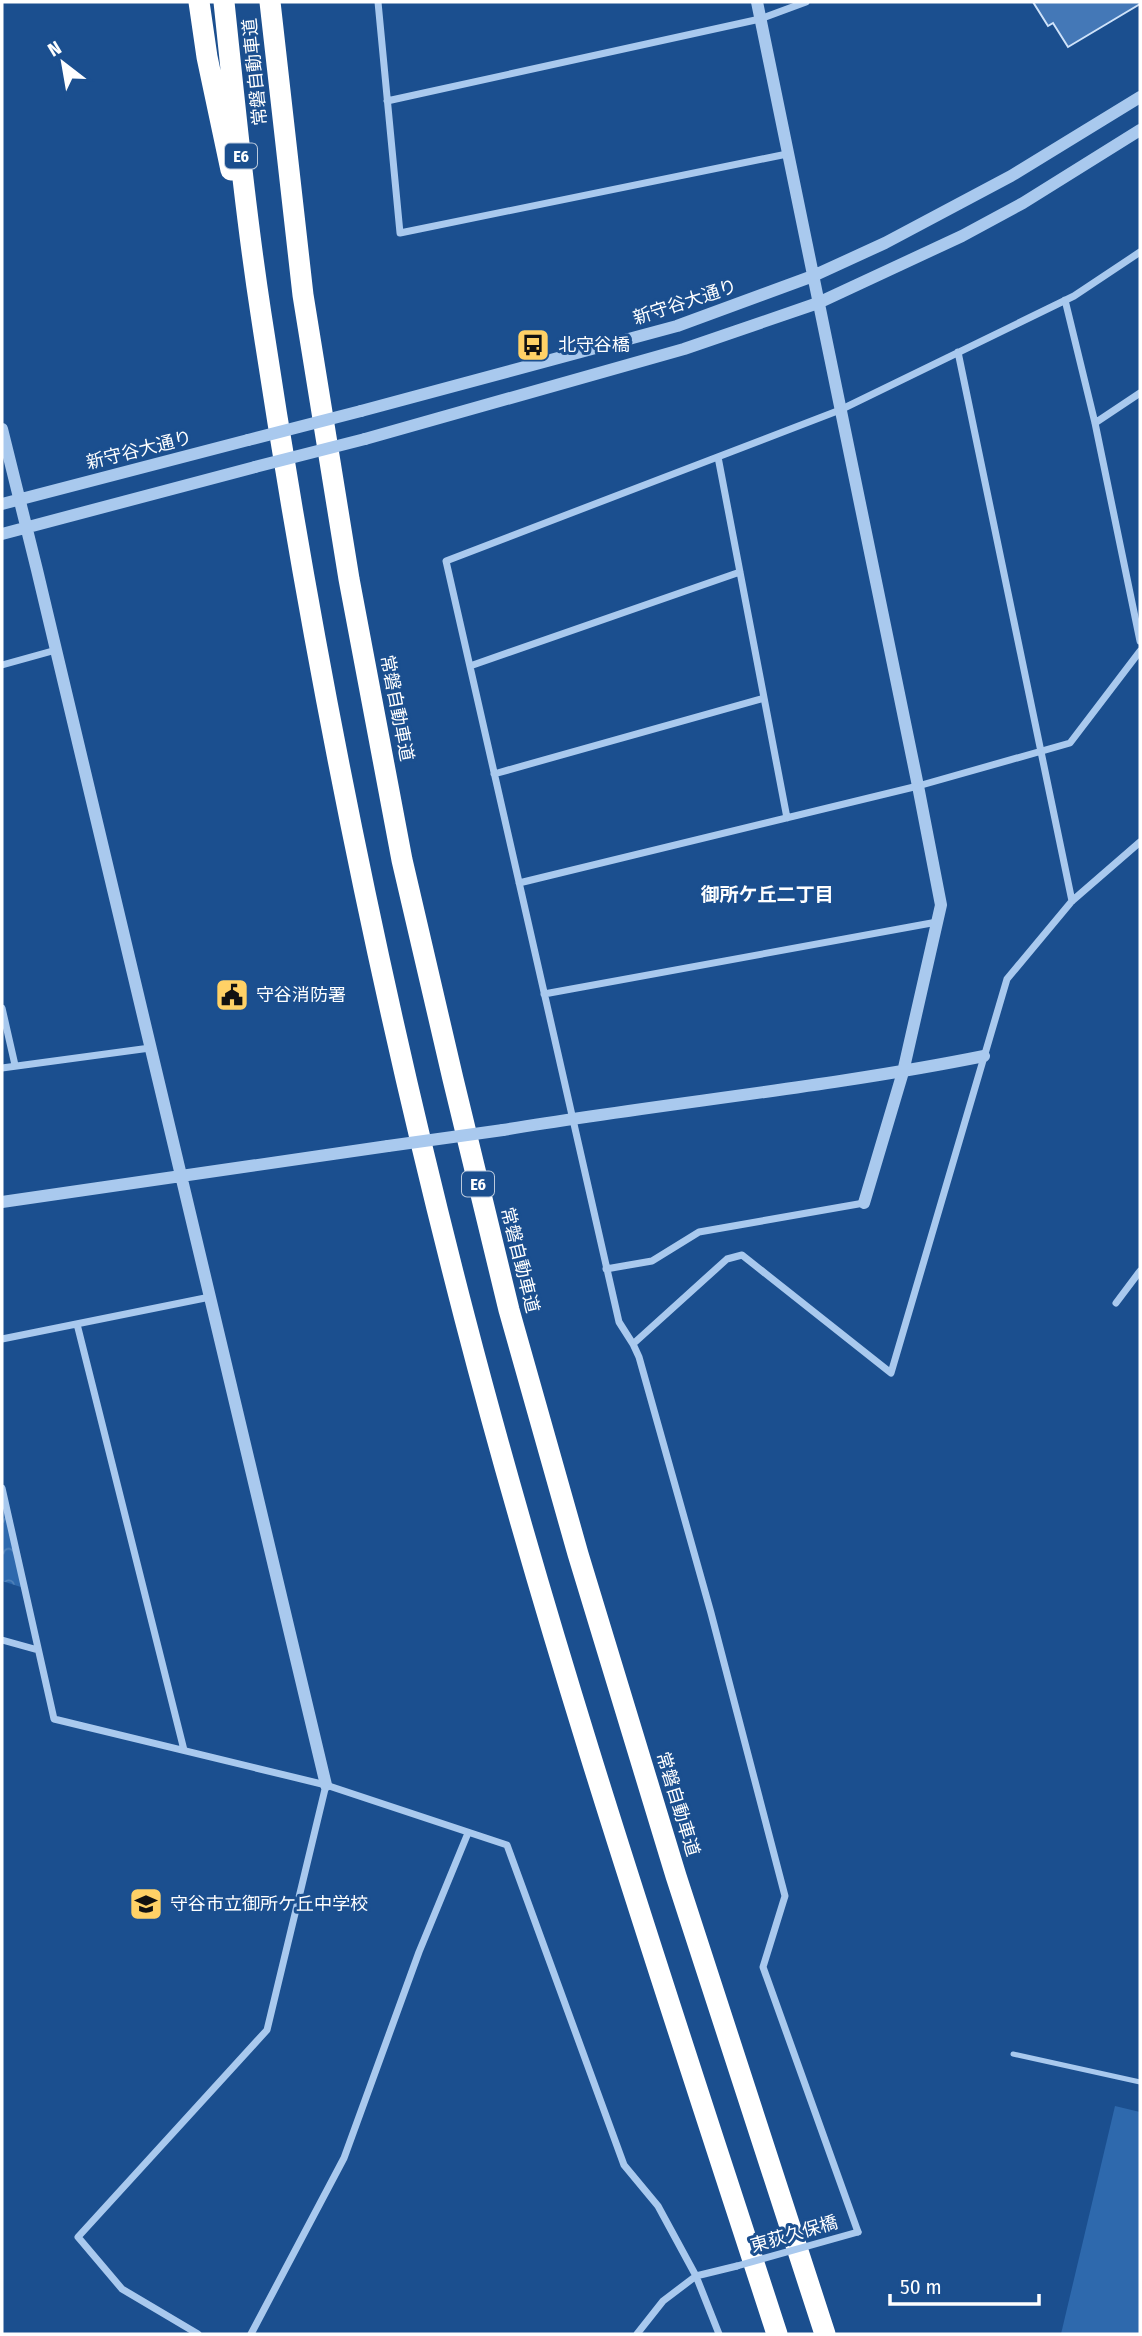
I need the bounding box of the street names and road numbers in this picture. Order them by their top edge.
street label: 常磐自動車道 [238,17,272,127]
road number: E6 [225,144,257,168]
street label: 新守谷大通り [630,275,740,329]
street label: 新守谷大通り [84,426,194,474]
street label: 常磐自動車道 [376,653,418,763]
road number: E6 [462,1172,494,1196]
street label: 常磐自動車道 [496,1205,544,1315]
street label: 常磐自動車道 [652,1749,704,1859]
street label: 東荻久保橋 [748,2211,840,2257]

